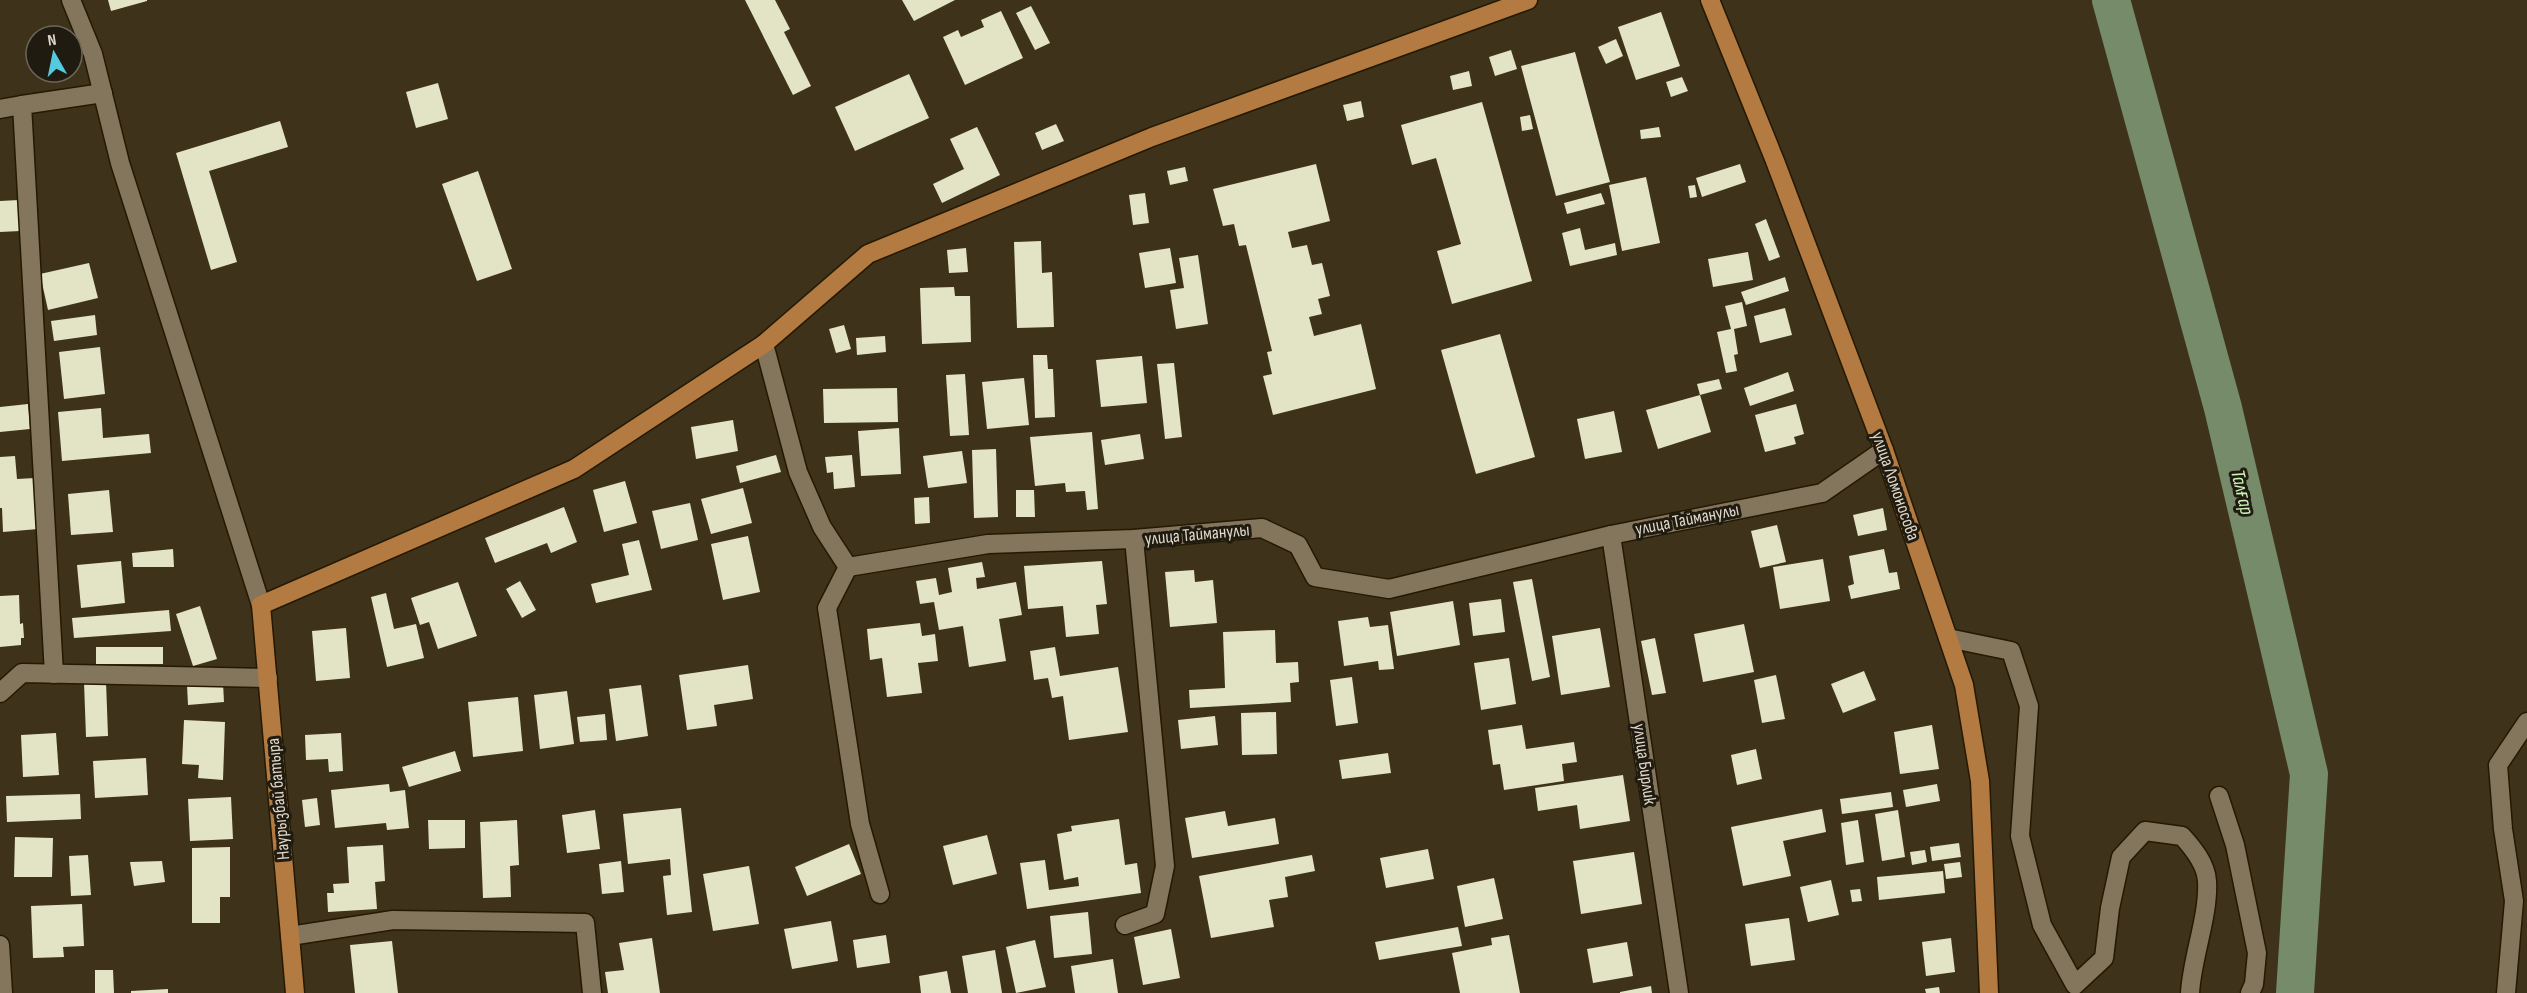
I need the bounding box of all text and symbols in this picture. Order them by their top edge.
north arrow [24,24,84,84]
text: N [46,31,58,51]
street label: улица Ломоносова [1867,429,1924,543]
water label: Талғар [2225,467,2259,517]
street label: улица Тайманулы [1634,499,1741,540]
street label: улица Тайманулы [1144,519,1250,550]
street label: улица Бирлик [1628,722,1661,806]
street label: Наурызбай батыра [263,737,294,861]

